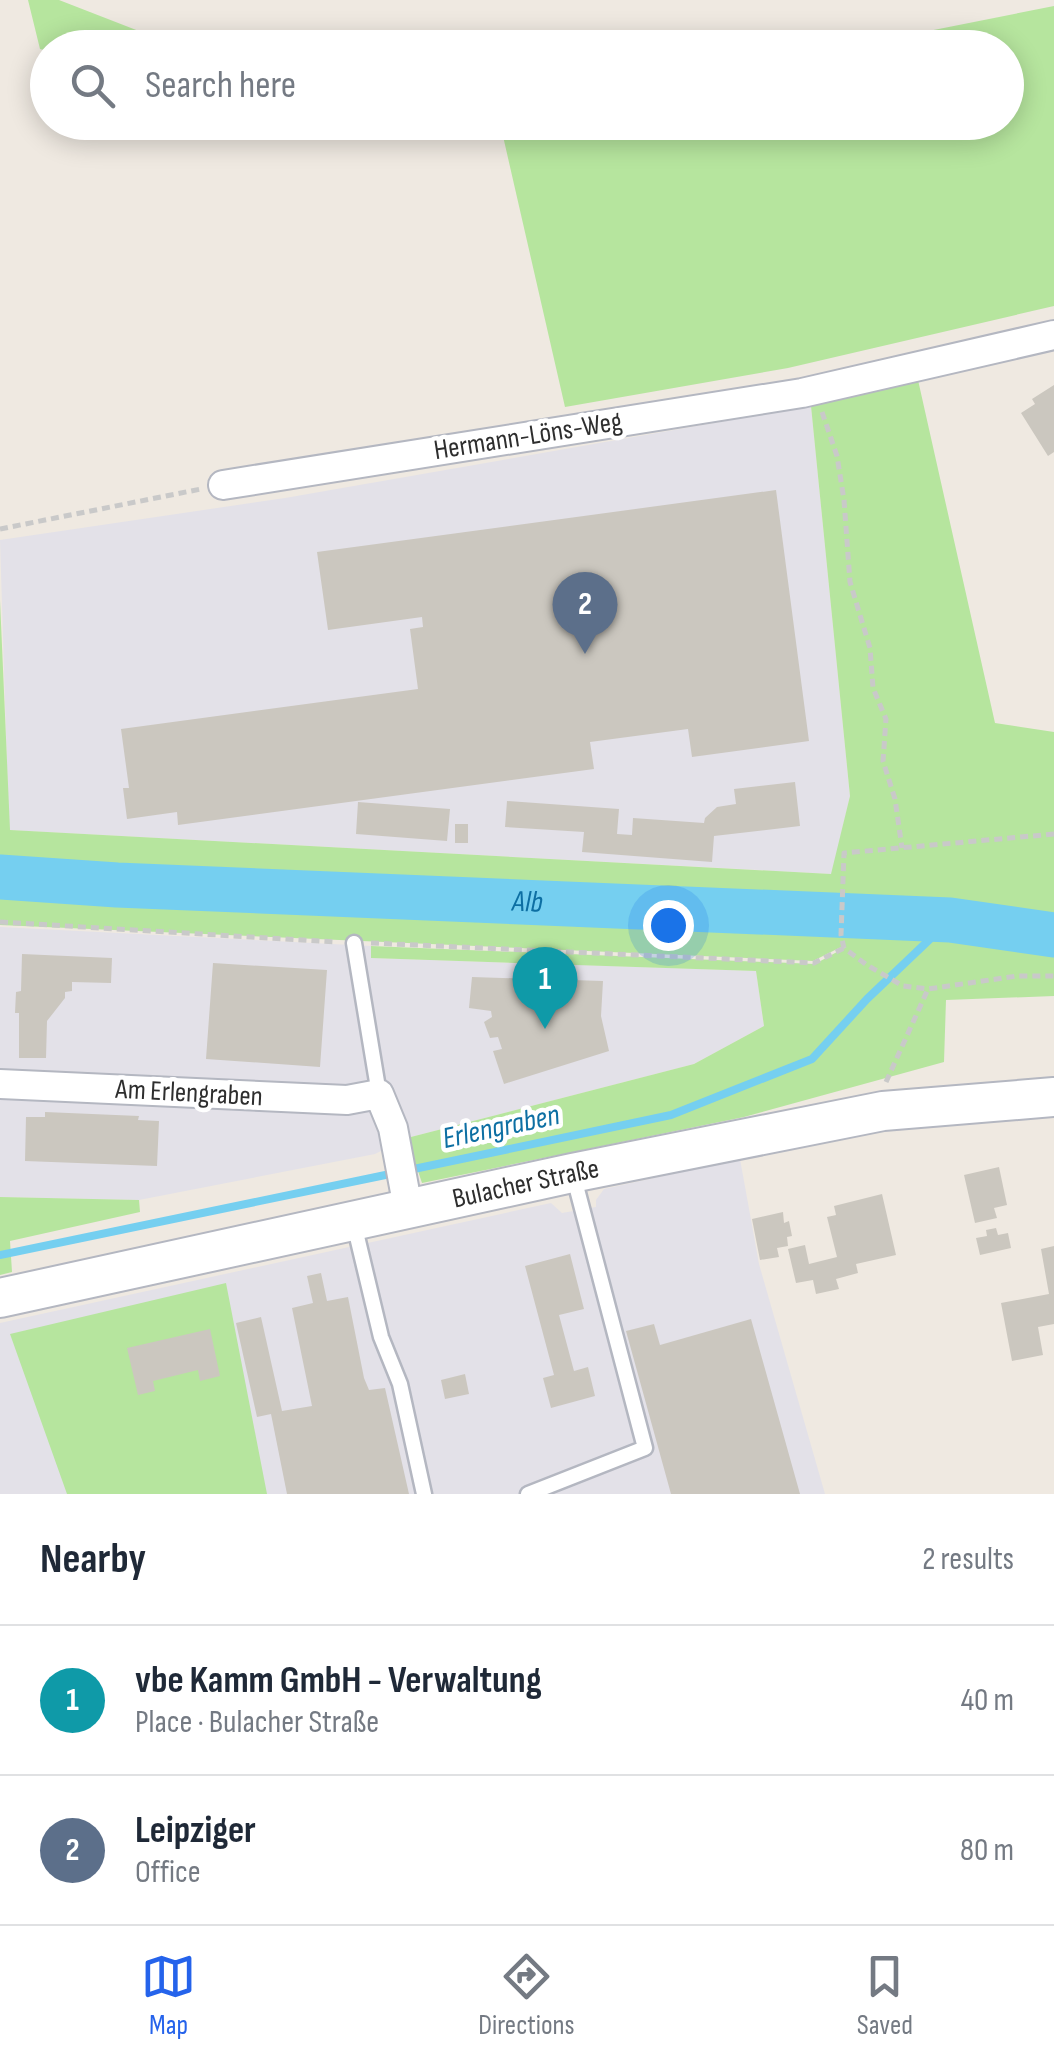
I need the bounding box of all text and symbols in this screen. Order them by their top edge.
search box [30,30,1024,140]
icon: search [65,58,120,113]
text: Search here [145,63,296,108]
street label: Hermann-Löns-Weg [432,405,624,467]
pin: 2 [552,572,618,654]
water label: Alb [510,884,543,921]
your location [643,900,694,951]
pin: 1 [512,946,578,1029]
street label: Am Erlengraben [114,1073,263,1113]
water label: Erlengraben [439,1097,563,1157]
street label: Bulacher Straße [449,1152,602,1215]
text: Nearby [40,1534,146,1585]
text: 2 results [922,1540,1014,1579]
text: vbe Kamm GmbH - Verwaltung [135,1658,542,1703]
text: 1 [66,1681,79,1720]
text: 40 m [961,1681,1014,1720]
text: Place · Bulacher Straße [135,1703,379,1742]
text: Leipziger [135,1808,256,1853]
text: 2 [65,1831,80,1870]
text: 80 m [960,1831,1014,1870]
text: Office [135,1853,201,1892]
tab: Map [141,1949,196,2042]
tab: Directions [478,1949,575,2042]
tab: Saved [857,1949,913,2042]

